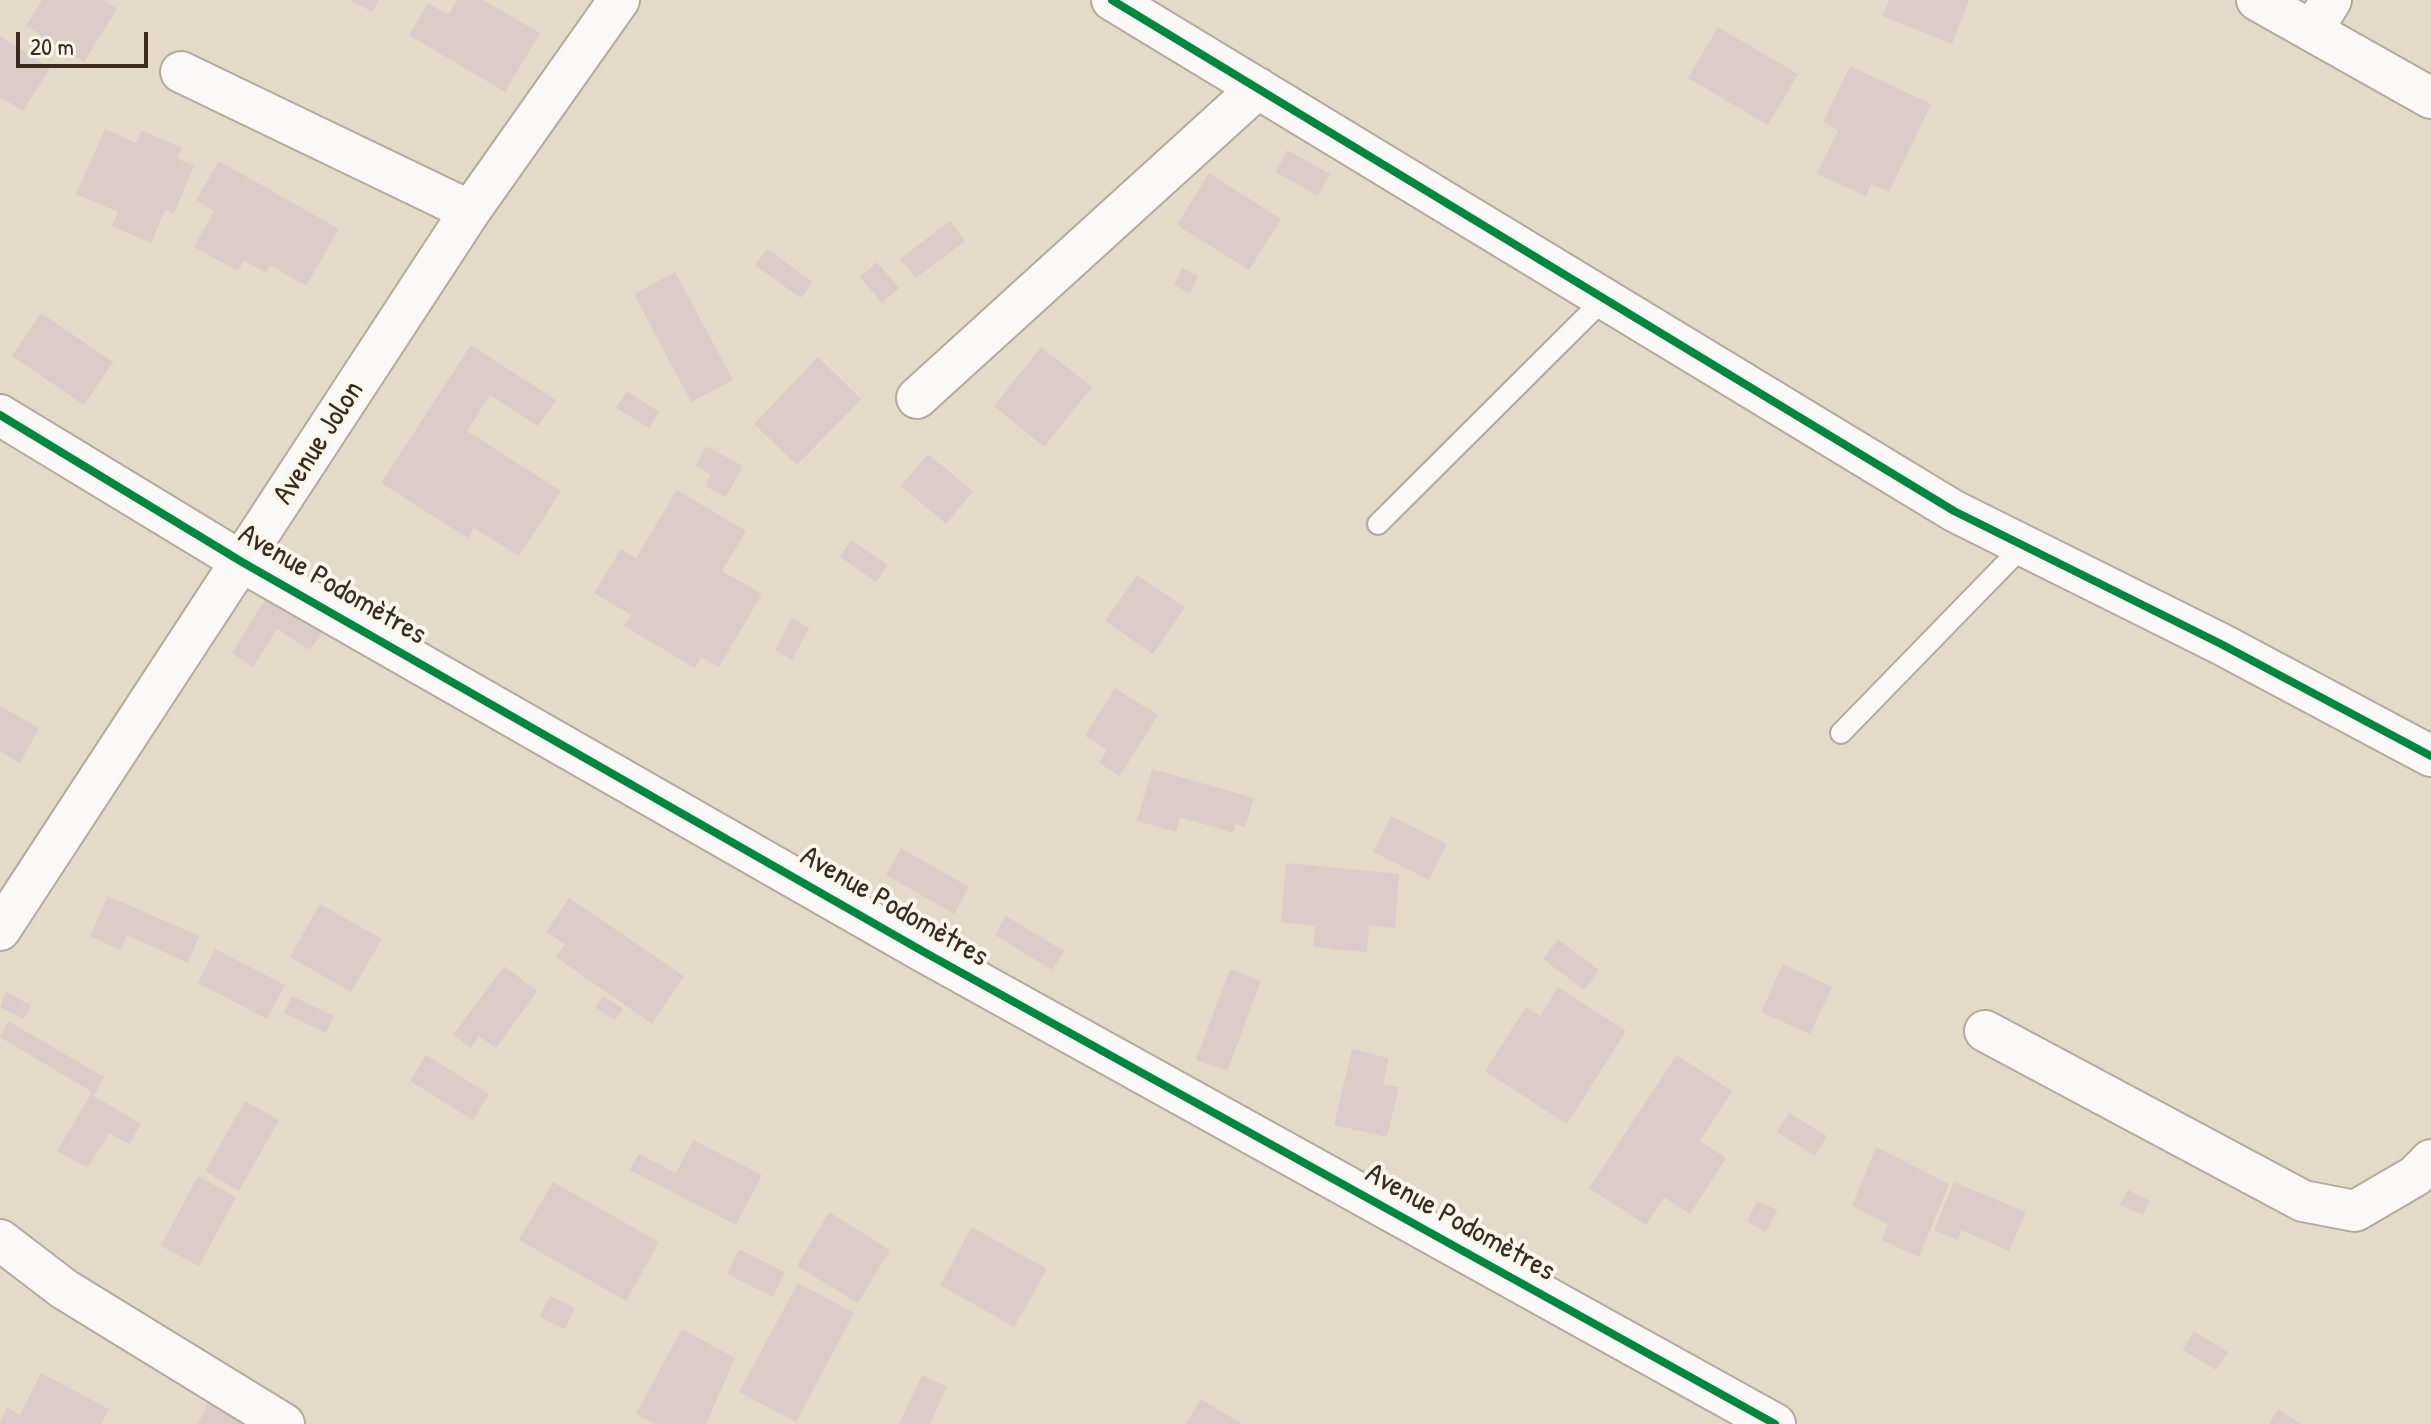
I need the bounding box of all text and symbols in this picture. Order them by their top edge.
scale bar [20,16,152,66]
text: 20 m [30,30,74,62]
street label: Avenue Jolon [266,375,372,511]
street label: Avenue Podomètres [232,517,432,653]
street label: Avenue Podomètres [794,839,994,975]
street label: Avenue Podomètres [1359,1156,1561,1290]

